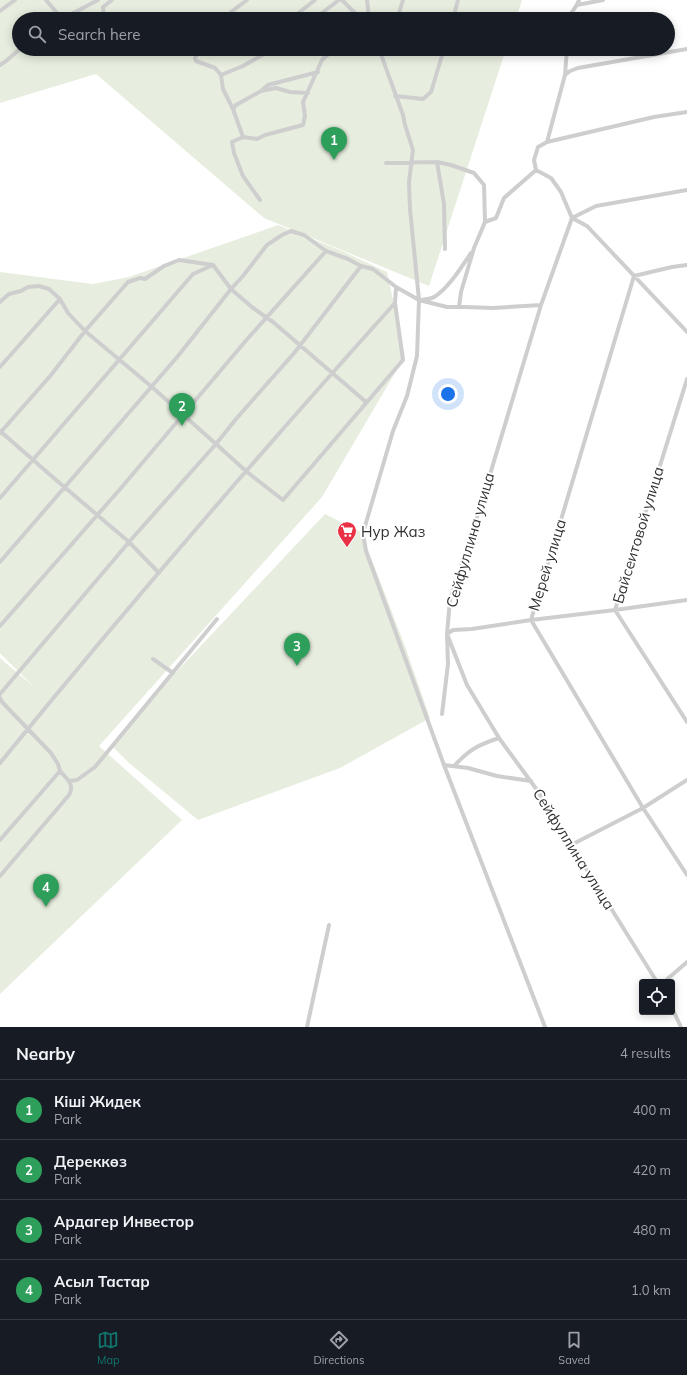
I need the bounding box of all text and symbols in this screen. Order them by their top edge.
search box [12,12,675,56]
icon: search [26,23,48,45]
text: Search here [58,25,140,44]
pin: 1 [321,127,347,160]
your location [438,384,458,404]
pin: 2 [169,393,195,426]
street label: Байсеитовой улица [608,464,668,606]
street label: Сейфуллина улица [442,470,498,610]
street label: Мерей улица [524,517,570,613]
supermarket icon: Нур Жаз [336,520,358,548]
place label: Нур Жаз [361,522,425,541]
pin: 3 [284,633,310,666]
street label: Сейфуллина улица [529,785,619,913]
pin: 4 [33,874,59,907]
map controls [639,979,675,1015]
button: locate [639,979,675,1015]
text: Nearby [16,1043,75,1064]
text: 4 results [620,1045,671,1061]
text: Кіші Жидек [54,1092,141,1111]
text: 1 [25,1102,33,1118]
text: 400 m [633,1102,671,1118]
text: Park [54,1111,81,1127]
text: Дереккөз [54,1152,127,1171]
text: 2 [25,1162,33,1178]
text: 420 m [633,1162,671,1178]
text: Park [54,1171,81,1187]
text: Ардагер Инвестор [54,1212,194,1231]
text: 3 [25,1222,33,1238]
text: 480 m [633,1222,671,1238]
text: Park [54,1231,81,1247]
text: Асыл Тастар [54,1272,150,1291]
text: 4 [25,1282,33,1298]
text: 1.0 km [631,1282,671,1298]
text: Park [54,1291,81,1307]
tab: Map [97,1329,120,1367]
tab: Directions [314,1329,364,1367]
tab: Saved [558,1329,590,1367]

